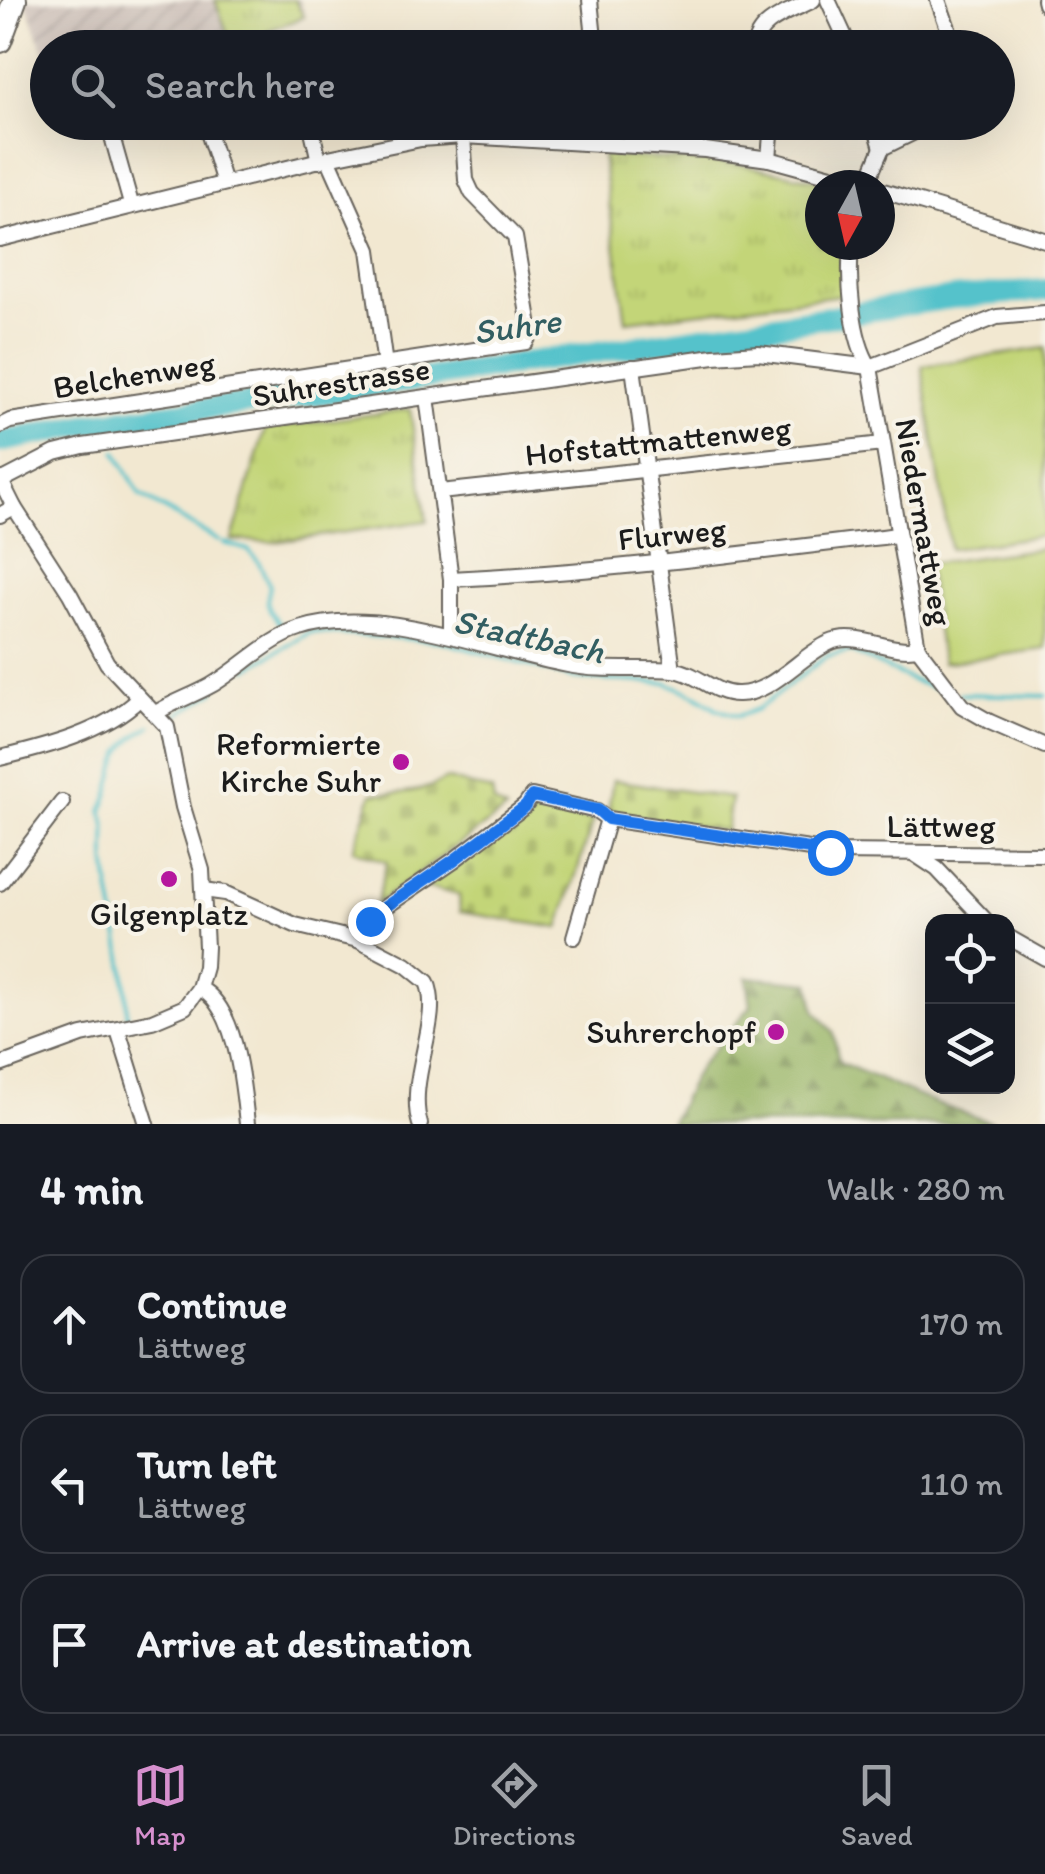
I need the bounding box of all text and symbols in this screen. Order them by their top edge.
search box [30,30,1015,140]
icon: search [65,58,120,113]
text: Search here [145,62,336,108]
north arrow [805,170,895,260]
water label: Suhre [471,299,565,353]
street label: Belchenweg [50,343,218,407]
street label: Suhrestrasse [250,349,432,415]
street label: Hofstattmattenweg [523,408,793,474]
street label: Niedermattweg [887,415,961,629]
street label: Flurweg [616,509,729,559]
water label: Stadtbach [450,600,609,673]
place label: Reformierte Kirche Suhr [216,725,381,800]
marker: Reformierte Kirche Suhr [390,751,412,773]
street label: Lättweg [887,807,996,845]
route start [808,830,854,876]
marker: Gilgenplatz [158,868,180,890]
place label: Gilgenplatz [90,895,248,933]
route end [348,899,394,945]
map controls [925,914,1015,1094]
button: locate [925,914,1015,1004]
button: layers [925,1004,1015,1094]
place label: Suhrerchopf [586,1013,757,1051]
marker: Suhrerchopf [765,1021,787,1043]
text: 4 min [40,1164,143,1215]
text: Walk · 280 m [826,1170,1005,1208]
text: Continue [137,1282,287,1328]
icon: ahead [42,1297,97,1352]
text: 170 m [918,1305,1003,1343]
text: Lättweg [137,1328,246,1366]
text: Turn left [137,1442,277,1488]
icon: left [42,1457,97,1512]
text: 110 m [919,1465,1003,1503]
text: Lättweg [137,1488,246,1526]
icon: arrive [42,1617,97,1672]
text: Arrive at destination [137,1621,472,1667]
tab: Map [133,1758,188,1852]
tab: Directions [453,1758,576,1852]
tab: Saved [841,1758,912,1852]

